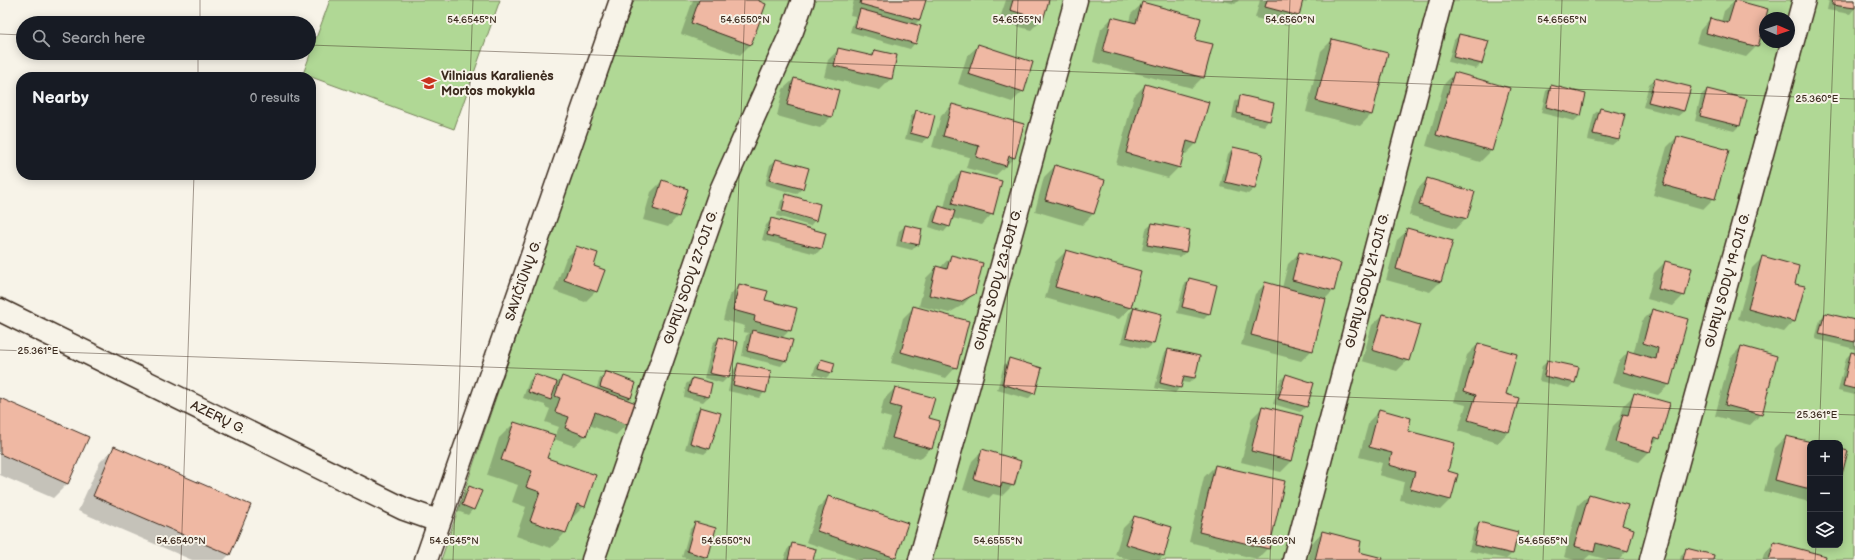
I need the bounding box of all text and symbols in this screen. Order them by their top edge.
north arrow [1759,12,1795,48]
text: 54.6545°N [447,14,497,26]
text: 54.6550°N [720,14,770,26]
text: 54.6555°N [992,14,1042,26]
text: 54.6560°N [1265,14,1315,26]
text: 54.6565°N [1537,14,1587,26]
search box [16,16,316,60]
icon: search [30,27,52,49]
text: Search here [62,29,145,48]
place label: Vilniaus Karalienės Mortos mokykla [441,68,554,99]
school or university icon: Vilniaus Karalienės Mortos mokykla [420,74,438,92]
text: Nearby [32,88,89,108]
text: 0 results [250,90,300,106]
text: 25.360°E [1796,93,1839,105]
street label: GURIŲ SODŲ 23-IOJI G. [971,207,1026,352]
street label: GURIŲ SODŲ 27-OJI G. [660,208,722,347]
street label: GURIŲ SODŲ 19-OJI G. [1701,210,1754,350]
street label: GURIŲ SODŲ 21-OJI G. [1342,211,1393,350]
street label: SAVIČIŪNŲ G. [502,238,545,323]
text: 25.361°E [18,345,59,357]
street label: AZERŲ G. [188,397,248,438]
text: 25.361°E [1797,409,1838,421]
map controls [1807,440,1843,548]
button: + [1807,440,1843,476]
button: − [1807,476,1843,512]
button: layers [1807,512,1843,548]
text: 54.6540°N [156,535,206,547]
text: 54.6545°N [429,535,479,547]
text: 54.6550°N [701,535,751,547]
text: 54.6555°N [973,535,1023,547]
text: 54.6560°N [1246,535,1296,547]
text: 54.6565°N [1518,535,1568,547]

